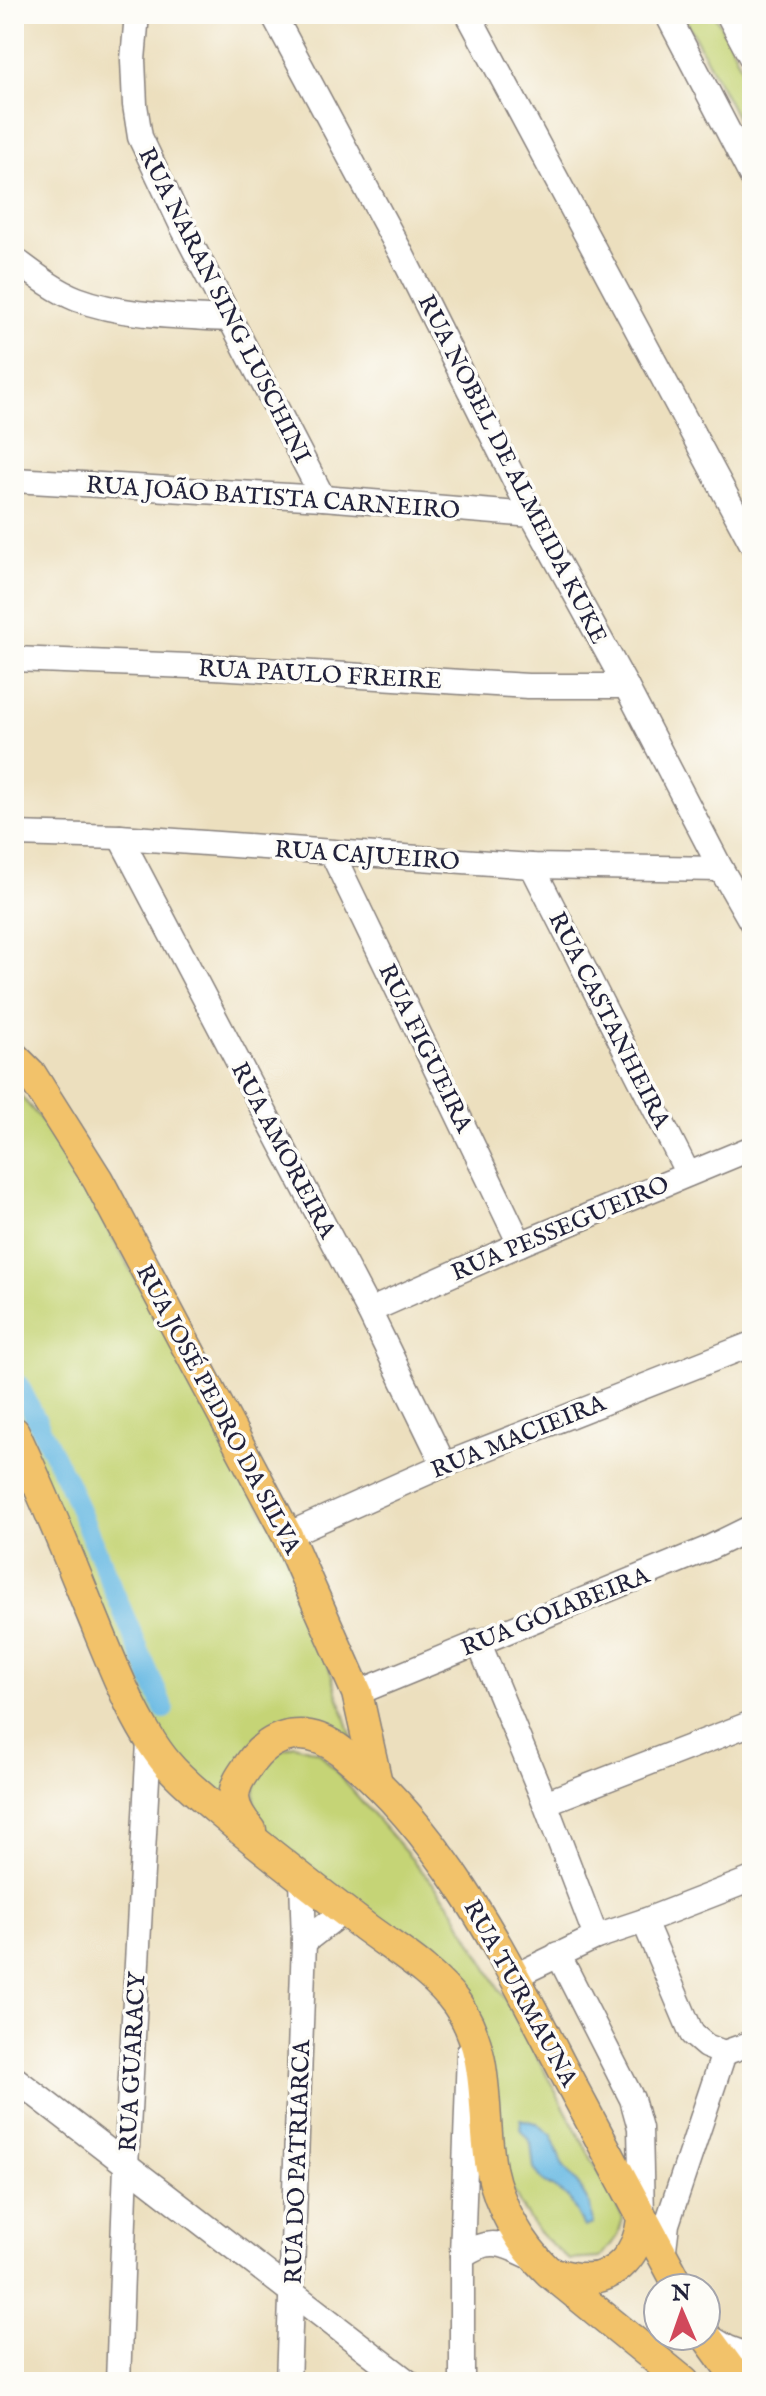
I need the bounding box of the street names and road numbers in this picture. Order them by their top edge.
street label: RUA NARAN SING LUSCHINI [130,143,317,469]
street label: RUA NOBEL DE ALMEIDA KUKE [410,290,614,650]
street label: RUA JOÃO BATISTA CARNEIRO [85,470,461,527]
street label: RUA PAULO FREIRE [197,654,443,697]
street label: RUA CAJUEIRO [273,835,461,878]
street label: RUA CASTANHEIRA [541,907,677,1135]
street label: RUA FIGUEIRA [370,959,479,1139]
street label: RUA AMOREIRA [223,1057,343,1245]
street label: RUA PESSEGUEIRO [447,1169,674,1289]
street label: RUA JOSÉ PEDRO DA SILVA [128,1259,308,1561]
street label: RUA MACIEIRA [427,1388,611,1486]
street label: RUA GOIABEIRA [457,1560,655,1664]
street label: RUA TURMAUNA [456,1895,584,2093]
street label: RUA GUARACY [113,1970,154,2153]
street label: RUA DO PATRIARCA [279,2039,318,2285]

